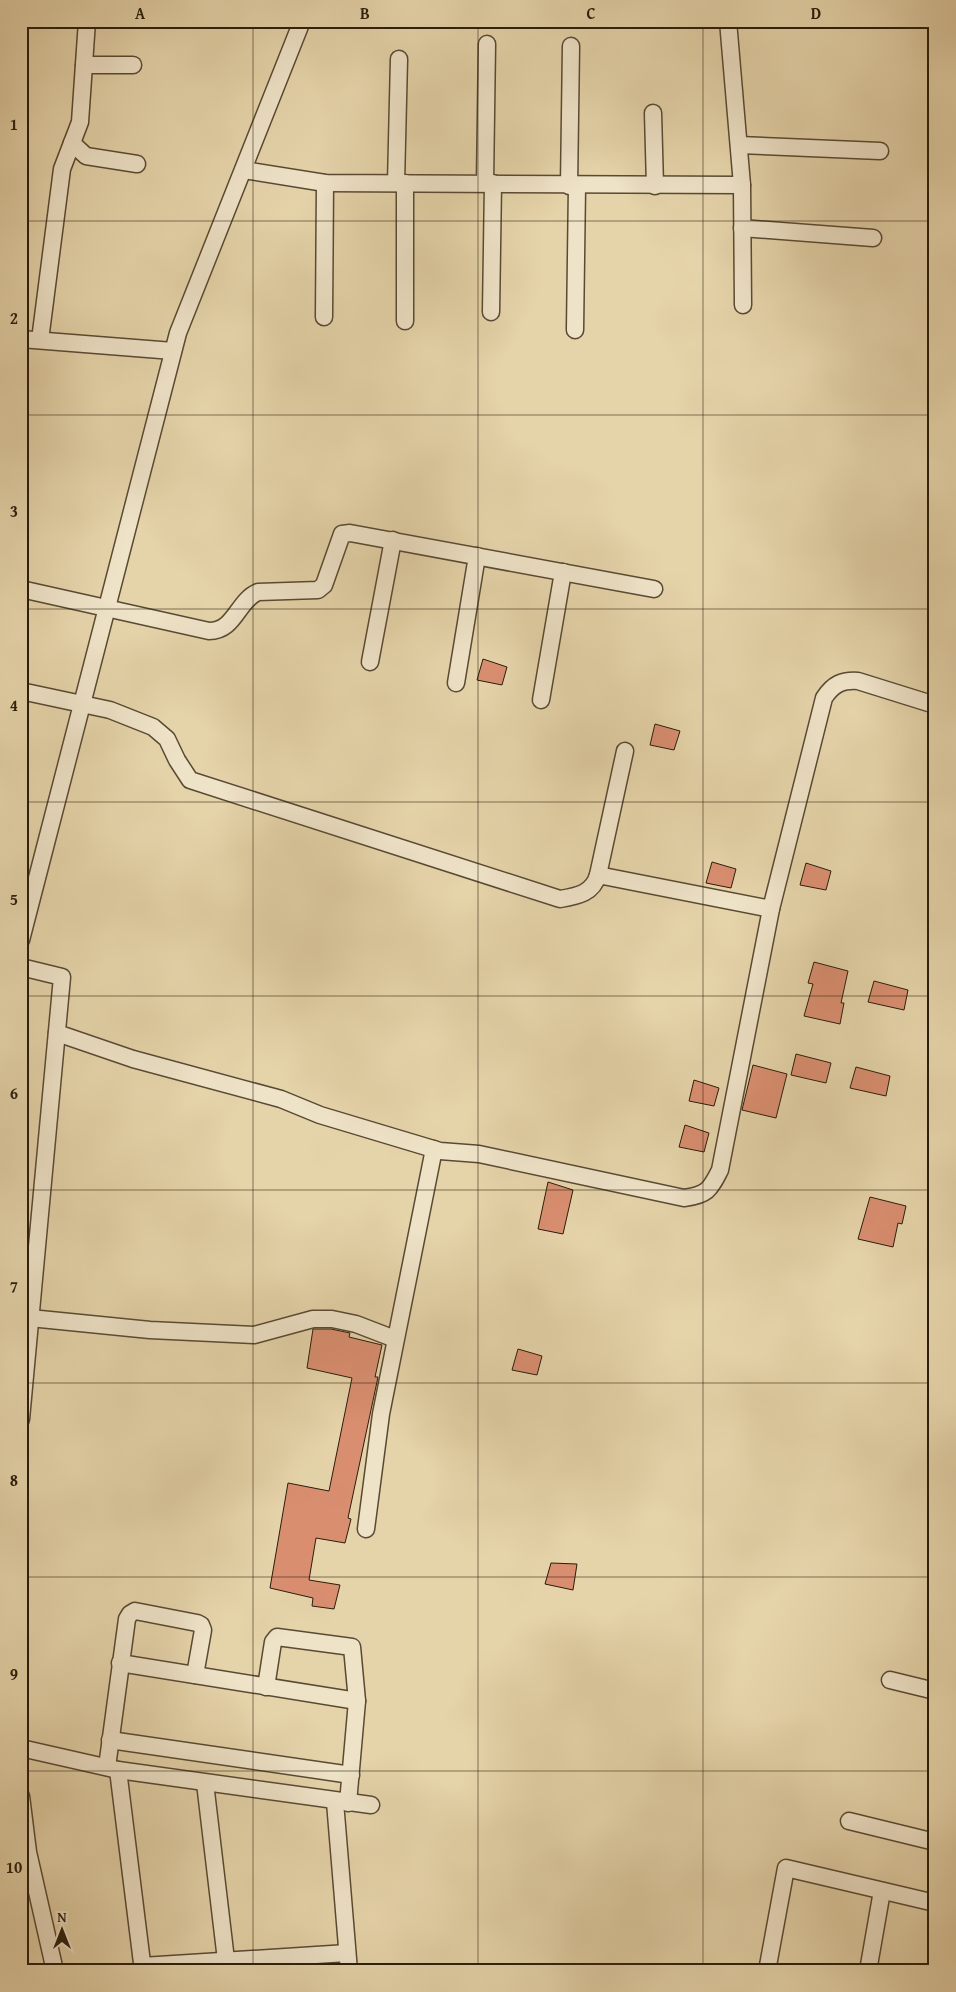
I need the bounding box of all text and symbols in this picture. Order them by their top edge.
text: A [135,1,146,25]
text: B [360,1,370,25]
text: C [586,1,596,25]
text: D [811,1,821,25]
text: 1 [10,112,18,136]
text: 2 [10,306,18,330]
text: 3 [10,499,18,523]
text: 4 [10,693,18,717]
text: 5 [10,887,18,911]
text: 6 [10,1081,18,1105]
text: 7 [10,1274,18,1298]
text: 8 [10,1468,18,1492]
text: 9 [10,1662,18,1686]
text: 10 [6,1855,22,1879]
north arrow [38,1904,88,1954]
text: N [57,1907,67,1927]

